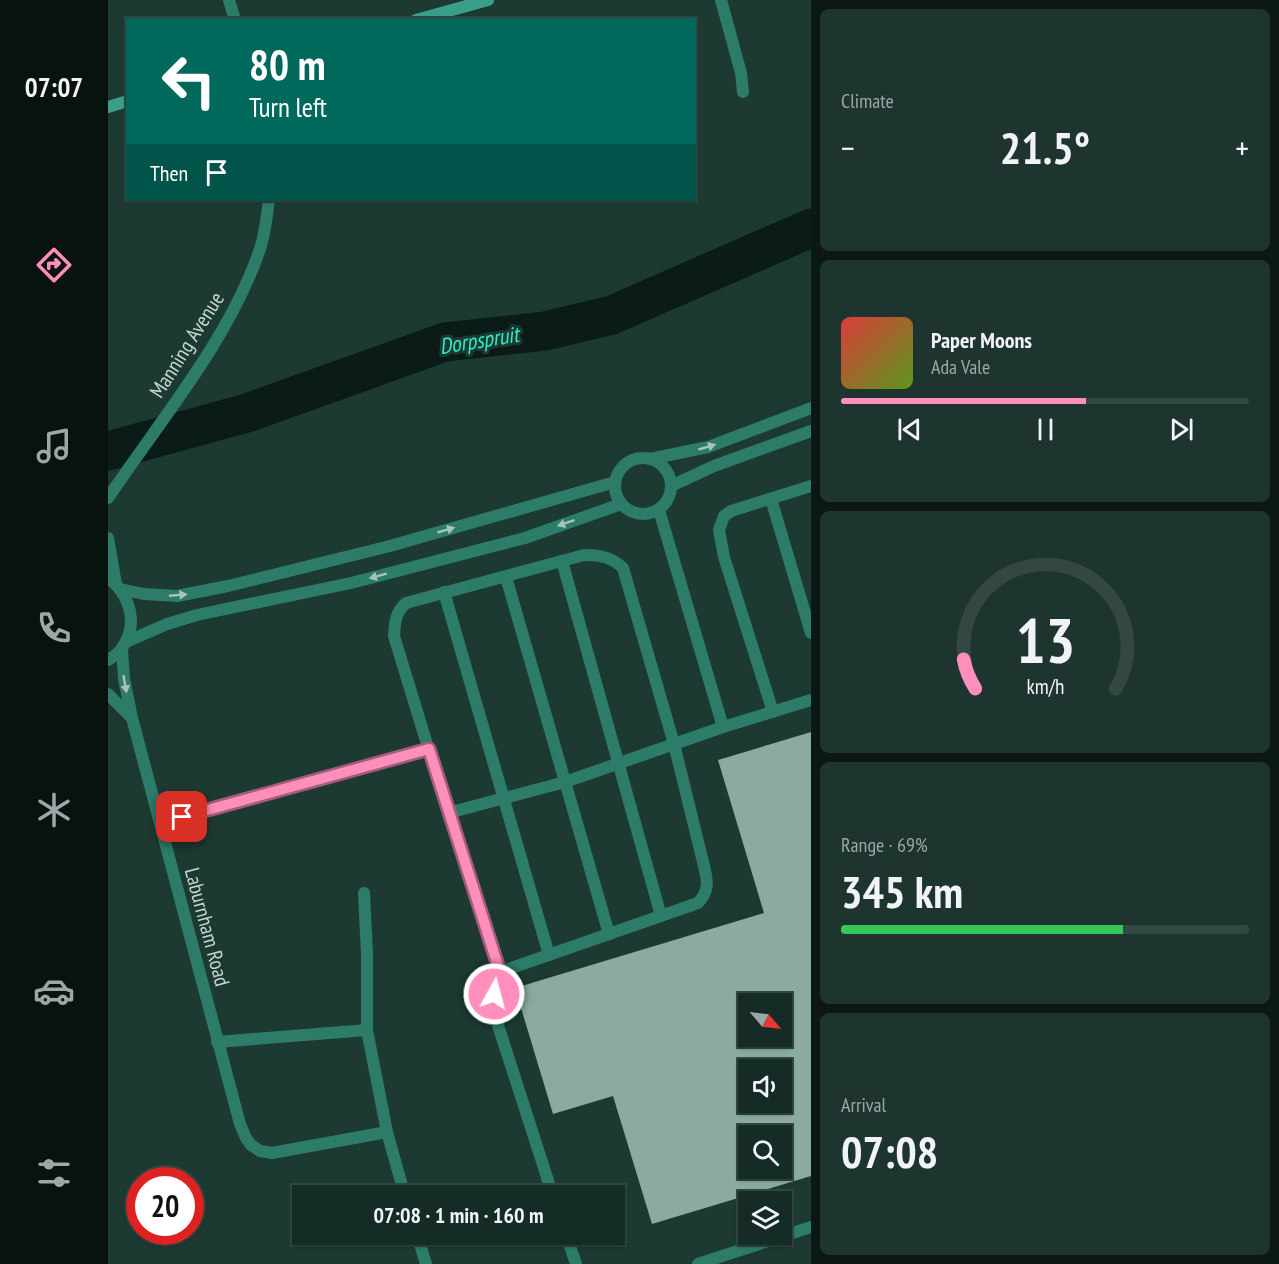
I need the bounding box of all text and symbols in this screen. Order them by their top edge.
text: 80 m [249,37,326,92]
icon: left [150,42,228,120]
text: 07:07 [25,70,83,104]
text: Climate [841,88,894,114]
text: Turn left [249,90,327,124]
text: 21.5° [1000,118,1090,176]
text: − [841,126,855,169]
text: + [1235,126,1249,169]
icon: arrive [200,156,233,189]
text: Then [150,159,188,187]
icon: directions [33,244,75,286]
street label: Manning Avenue [143,287,230,403]
water label: Dorpspruit [437,319,524,360]
text: Paper Moons [931,326,1032,354]
text: Ada Vale [931,354,990,380]
icon: previous [893,413,926,446]
icon: pause [1029,413,1062,446]
icon: next [1165,413,1198,446]
icon: music [33,425,75,467]
one-way arrow [698,442,716,451]
one-way arrow [557,519,575,529]
one-way arrow [437,525,455,534]
one-way arrow [369,572,387,582]
one-way arrow [169,590,188,600]
text: 13 [1015,599,1075,680]
icon: phone [33,607,75,649]
text: km/h [1026,672,1064,700]
one-way arrow [121,675,130,694]
icon: climate [33,789,75,831]
pin [156,791,207,842]
icon: arrive [165,800,198,833]
text: Range · 69% [841,832,928,858]
text: 345 km [841,862,963,920]
street label: Laburnham Road [179,865,236,989]
position arrow [462,962,526,1026]
icon: car [33,970,75,1012]
north arrow [738,993,792,1047]
map controls [738,993,792,1245]
button: sound [738,1059,792,1113]
text: Arrival [841,1092,886,1118]
text: 07:08 [841,1122,938,1180]
button: search [738,1125,792,1179]
icon: filters [33,1152,75,1194]
speed limit sign: 20 [126,1167,204,1245]
button: layers [738,1191,792,1245]
text: 07:08 · 1 min · 160 m [373,1201,544,1229]

